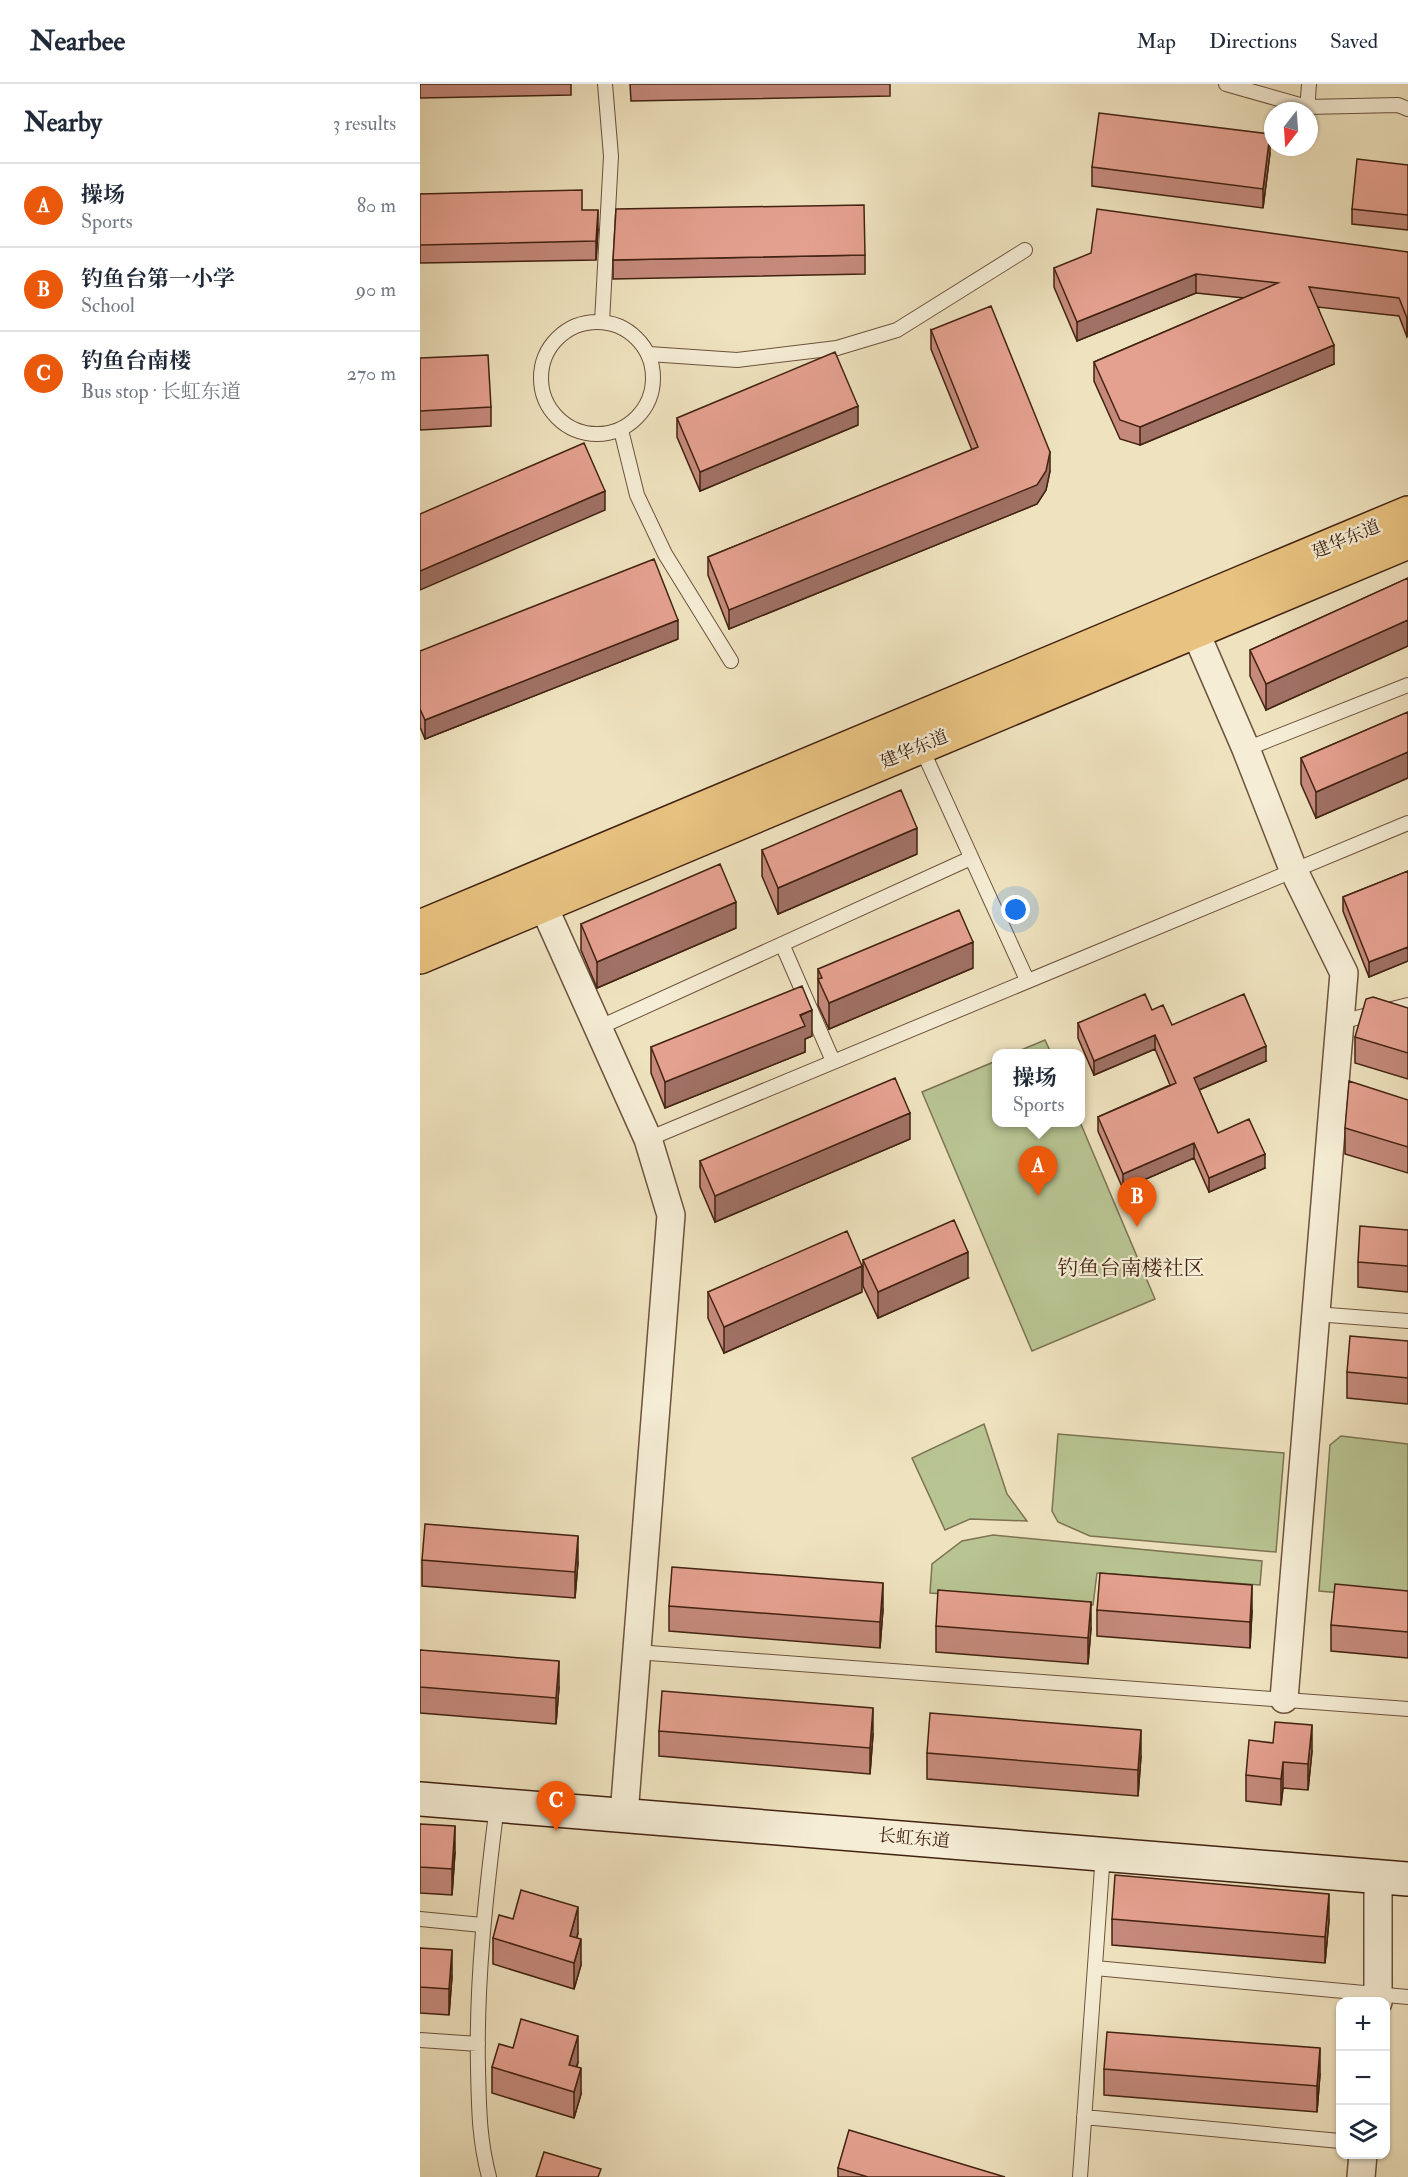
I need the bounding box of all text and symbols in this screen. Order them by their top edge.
text: Nearbee [30,24,125,59]
text: Map [1136,28,1176,55]
text: Directions [1209,28,1297,55]
text: Saved [1330,28,1378,55]
north arrow [1264,102,1318,156]
text: Nearby [24,107,102,139]
text: 3 results [333,111,396,136]
text: 操场 [81,181,125,209]
text: A [37,193,50,218]
text: 80 m [357,193,396,218]
text: Sports [81,209,133,234]
text: 钓鱼台第一小学 [81,265,235,293]
text: B [37,277,50,302]
text: 90 m [356,277,396,302]
text: School [81,293,135,318]
text: 钓鱼台南楼 [81,347,191,375]
text: C [36,361,51,386]
text: 270 m [347,361,396,386]
text: Bus stop · 长虹东道 [81,379,241,404]
street label: 建华东道 [1309,515,1384,564]
street label: 建华东道 [877,725,952,774]
your location [1001,895,1030,924]
popup [992,1049,1085,1127]
text: 操场 [1013,1064,1057,1092]
text: Sports [1013,1092,1064,1117]
pin: A [1018,1146,1058,1196]
pin: B [1118,1178,1156,1227]
district label: 钓鱼台南楼社区 [1058,1255,1205,1282]
pin: C [536,1782,576,1831]
street label: 长虹东道 [877,1824,951,1853]
map controls [1336,1997,1390,2159]
button: + [1336,1997,1390,2051]
button: − [1336,2051,1390,2105]
button: layers [1336,2105,1390,2159]

